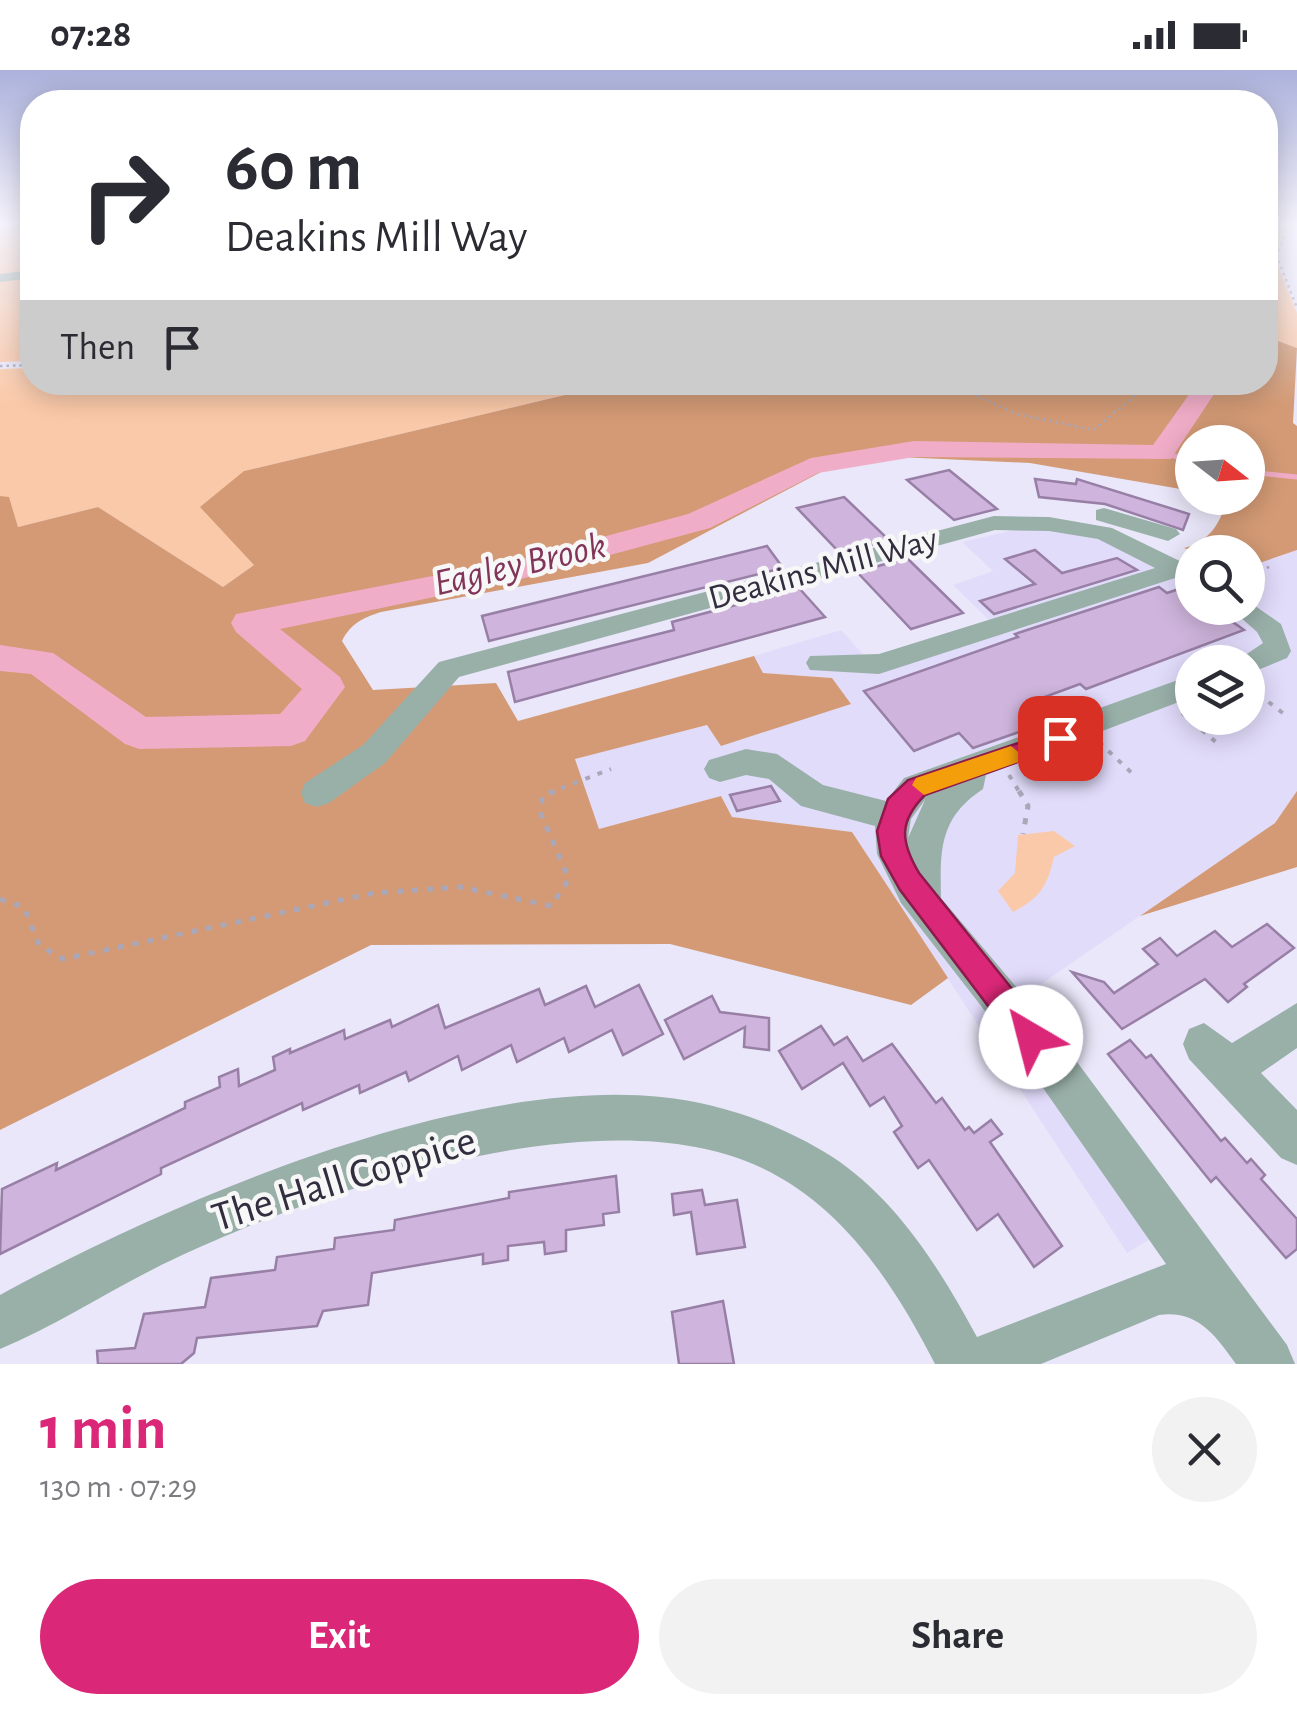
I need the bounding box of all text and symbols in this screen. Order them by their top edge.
text: 07:28 [50,16,132,54]
icon: right [60,130,190,260]
text: 60 m [225,133,362,203]
text: Deakins Mill Way [225,215,528,260]
icon: arrive [155,320,210,375]
text: Then [60,329,135,367]
north arrow [1175,425,1265,515]
map controls [1175,425,1265,735]
street label: Deakins Mill Way [705,522,941,616]
water label: Eagley Brook [430,527,610,603]
button: search [1175,535,1265,625]
button: layers [1175,645,1265,735]
pin [1018,696,1103,781]
icon: arrive [1033,711,1088,766]
position arrow [979,985,1083,1089]
street label: The Hall Coppice [207,1119,481,1239]
button: close [1152,1397,1257,1502]
text: 1 min [40,1400,166,1460]
text: 130 m · 07:29 [40,1471,197,1503]
button: Exit [40,1579,639,1694]
button: Share [659,1579,1257,1694]

